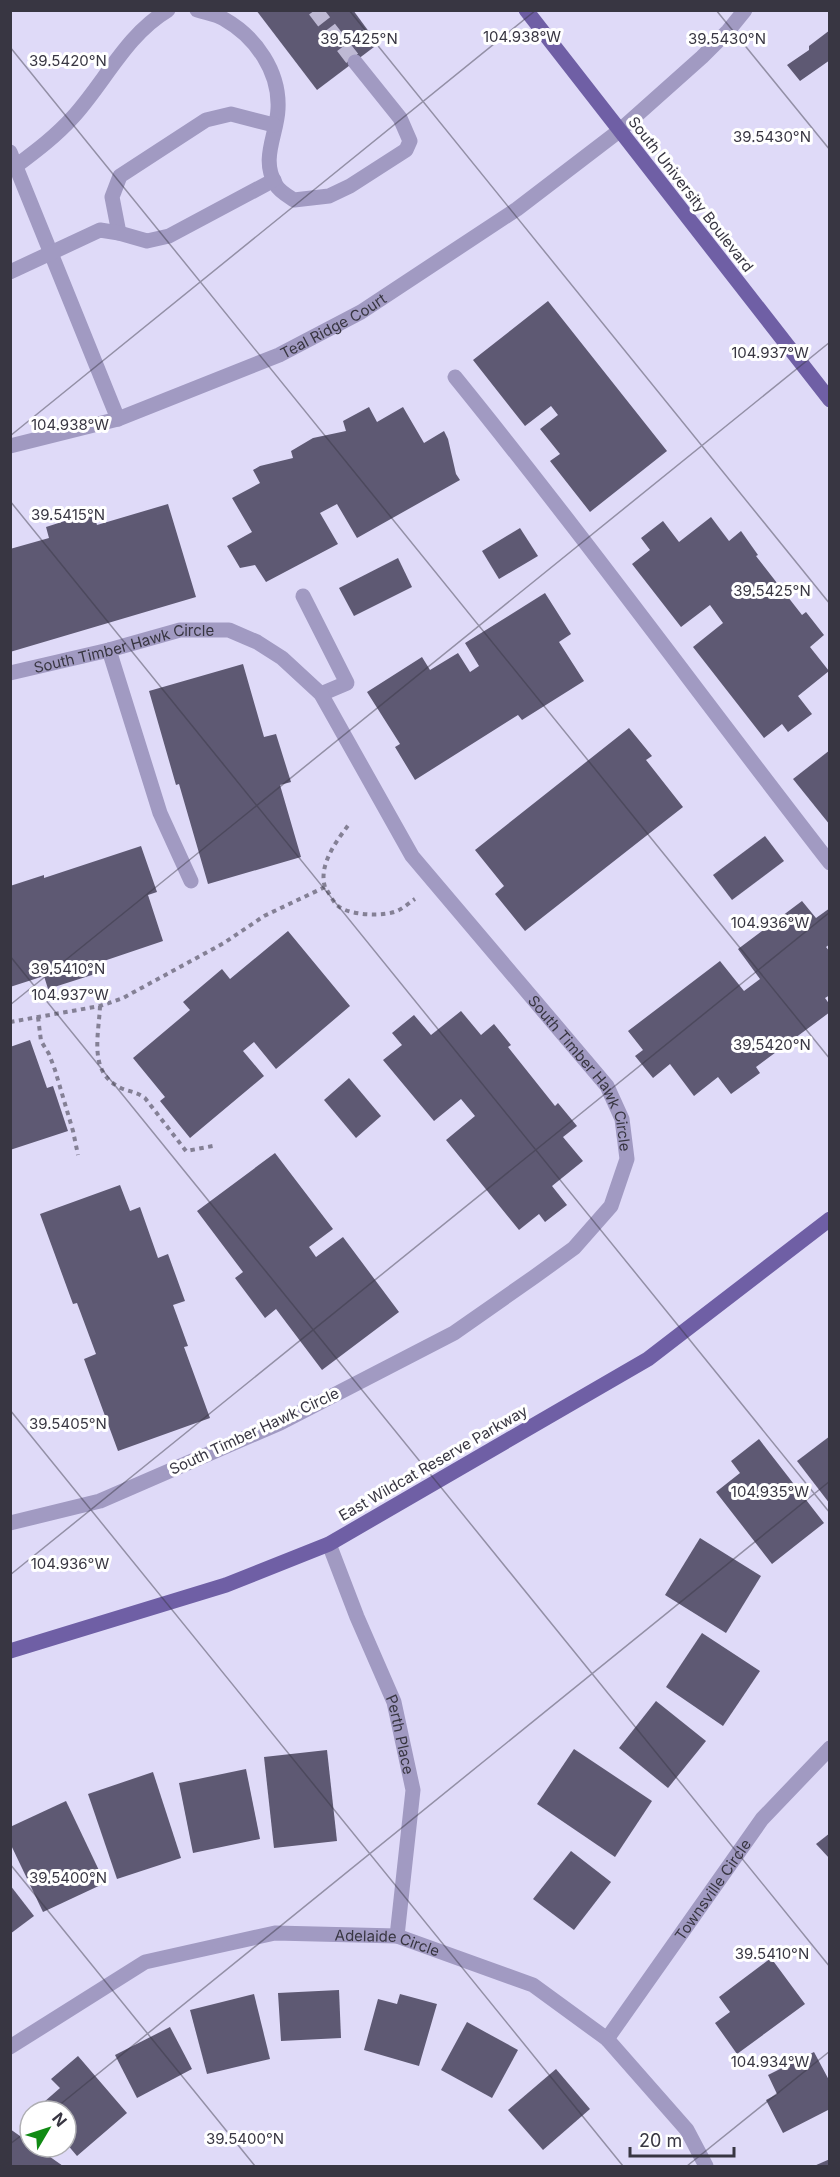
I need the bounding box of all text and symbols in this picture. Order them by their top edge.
text: 104.938°W [483,27,561,46]
text: 39.5425°N [320,29,398,48]
text: 39.5430°N [688,29,766,48]
text: 39.5420°N [29,51,107,70]
street label: South University Boulevard [624,112,758,276]
text: 39.5430°N [733,127,811,146]
street label: Teal Ridge Court [277,289,390,362]
text: 104.937°W [731,343,809,362]
text: 104.938°W [31,415,109,434]
text: 39.5415°N [31,505,105,524]
text: 39.5425°N [733,581,811,600]
street label: South Timber Hawk Circle [32,620,214,677]
text: 104.936°W [731,913,809,932]
text: 39.5410°N [31,959,105,978]
text: 104.937°W [31,985,109,1004]
street label: South Timber Hawk Circle [524,991,635,1152]
text: 39.5420°N [733,1035,811,1054]
street label: South Timber Hawk Circle [166,1383,342,1479]
street label: East Wildcat Reserve Parkway [335,1401,531,1525]
text: 39.5405°N [29,1414,107,1433]
text: 104.935°W [731,1482,809,1501]
text: 104.936°W [31,1554,109,1573]
street label: Perth Place [382,1691,419,1776]
street label: Townsville Circle [670,1835,755,1944]
text: 39.5400°N [29,1868,107,1887]
street label: Adelaide Circle [334,1925,442,1960]
text: 39.5410°N [735,1944,809,1963]
text: 104.934°W [731,2052,809,2071]
north arrow [18,2099,78,2159]
text: N [48,2109,71,2131]
scale bar [630,2120,734,2158]
text: 39.5400°N [206,2129,284,2148]
text: 20 m [639,2130,682,2151]

